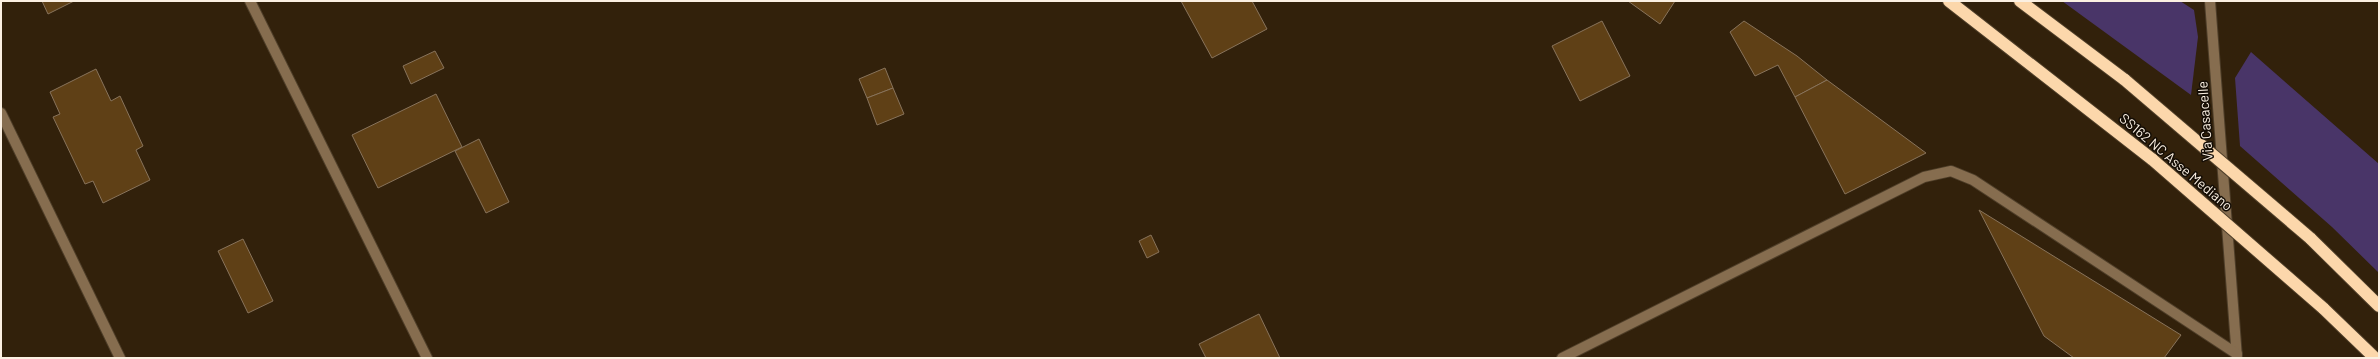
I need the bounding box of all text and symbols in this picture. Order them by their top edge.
street label: Via Casacelle [2193,81,2216,161]
street label: SS162 NC Asse Mediano [2116,109,2236,214]

